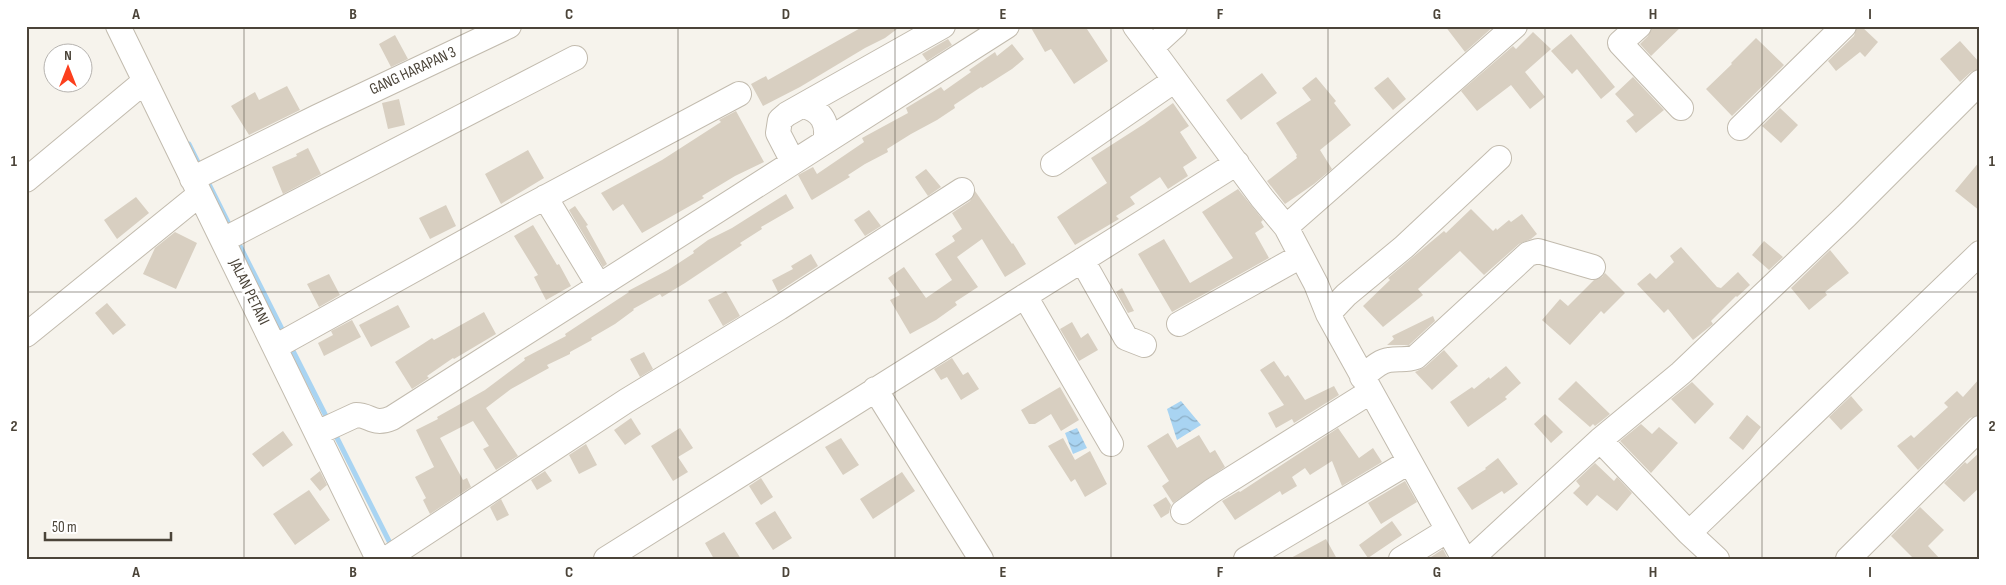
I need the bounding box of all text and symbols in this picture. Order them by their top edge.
text: A [131,5,140,24]
text: B [349,5,357,24]
text: C [565,5,573,24]
text: D [782,5,790,24]
text: E [1000,5,1007,24]
text: F [1217,5,1224,24]
text: G [1433,5,1441,24]
text: H [1649,5,1657,24]
text: I [1868,5,1872,24]
north arrow [42,42,92,92]
street label: GANG HARAPAN 3 [367,43,459,99]
text: N [64,47,72,64]
text: 1 [11,152,18,171]
text: 1 [1989,152,1996,171]
street label: JALAN PETANI [224,255,273,328]
text: 2 [10,417,18,436]
text: 2 [1988,417,1996,436]
scale bar [45,510,171,542]
text: 50 m [52,518,77,537]
text: A [131,563,140,582]
text: B [349,563,357,582]
text: C [565,563,573,582]
text: D [782,563,790,582]
text: E [1000,563,1007,582]
text: F [1217,563,1224,582]
text: G [1433,563,1441,582]
text: H [1649,563,1657,582]
text: I [1868,563,1872,582]

